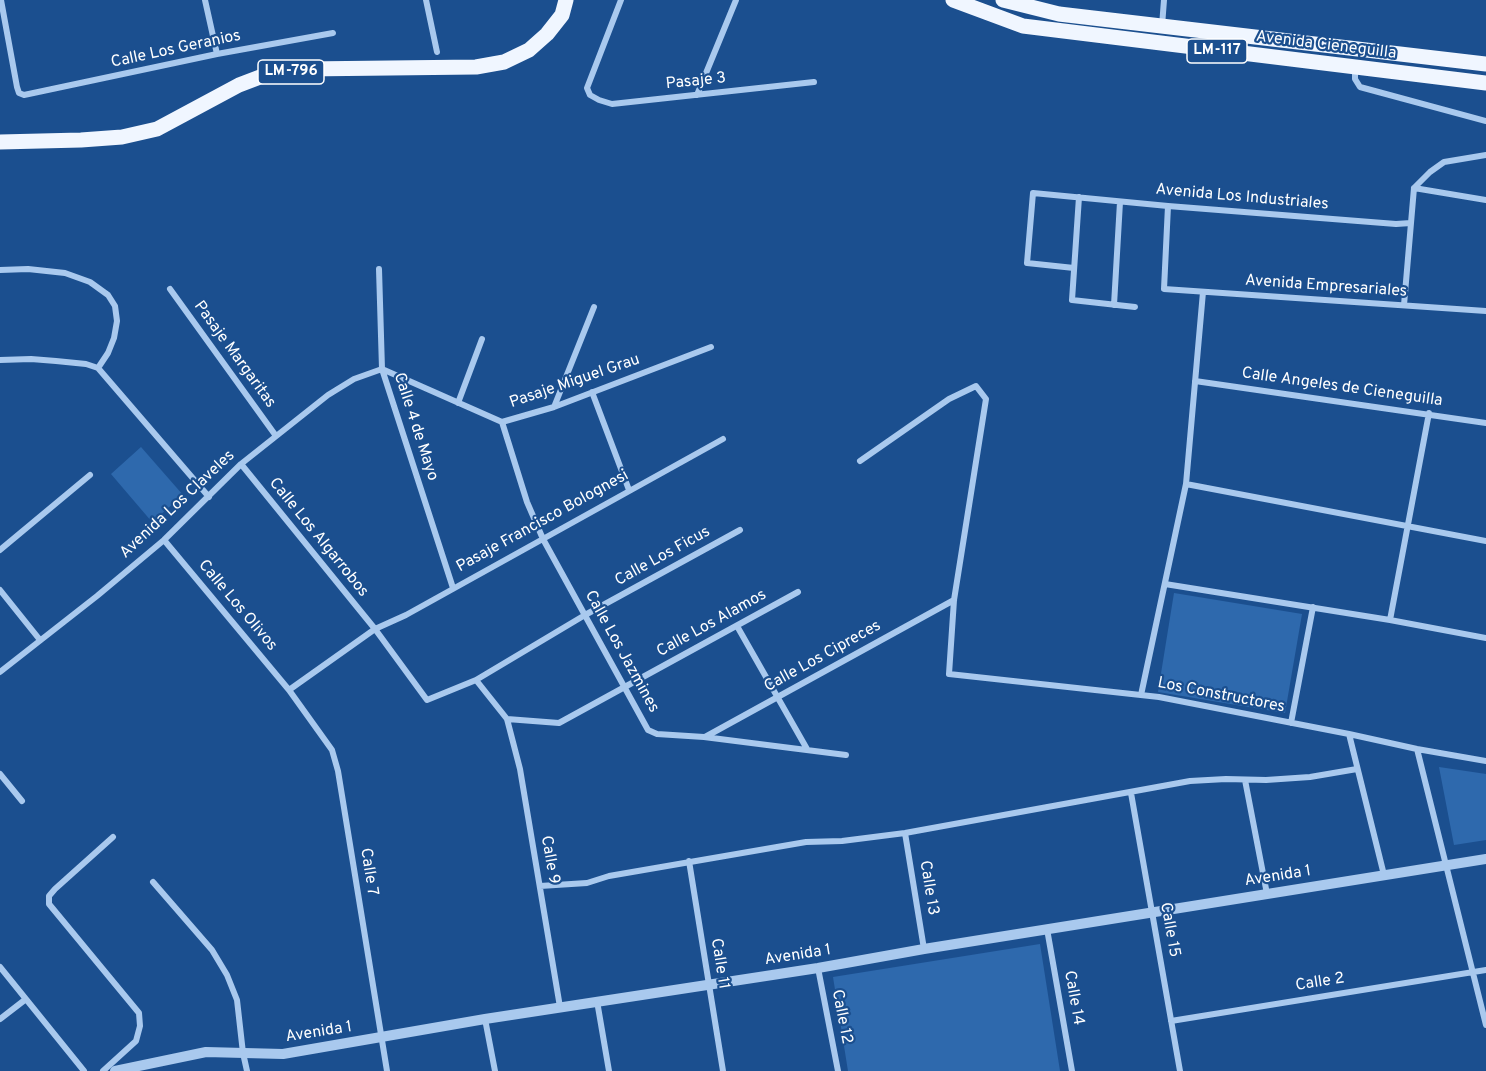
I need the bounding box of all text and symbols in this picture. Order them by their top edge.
street label: Calle Los Geranios [109,27,243,73]
street label: Avenida Cieneguilla [1255,28,1397,64]
road number: LM-117 [1187,39,1247,63]
road number: LM-796 [258,60,324,84]
street label: Pasaje 3 [665,69,727,95]
street label: Avenida Los Industriales [1155,181,1329,215]
street label: Avenida Empresariales [1244,272,1408,302]
street label: Pasaje Margaritas [189,298,279,412]
street label: Pasaje Miguel Grau [507,351,643,413]
street label: Calle Angeles de Cieneguilla [1240,364,1444,412]
street label: Calle 4 de Mayo [388,370,442,484]
street label: Avenida Los Claveles [117,447,239,563]
street label: Pasaje Francisco Bolognesi [454,467,632,577]
street label: Calle Los Algarrobos [264,475,372,601]
street label: Calle Los Ficus [612,523,714,591]
street label: Calle Los Olivos [193,557,281,655]
street label: Calle Los Alamos [654,586,770,662]
street label: Calle Los Jazmines [580,588,662,716]
street label: Calle Los Cipreces [761,617,885,697]
street label: Los Constructores [1156,674,1286,718]
street label: Calle 9 [535,834,563,886]
street label: Calle 7 [355,847,381,897]
street label: Calle 13 [914,859,942,917]
street label: Avenida 1 [1243,862,1313,892]
street label: Calle 15 [1155,901,1183,959]
street label: Calle 11 [705,937,733,991]
street label: Avenida 1 [763,941,833,971]
street label: Calle 14 [1059,969,1087,1027]
street label: Calle 2 [1294,970,1346,996]
street label: Calle 12 [826,988,856,1046]
street label: Avenida 1 [284,1018,354,1048]

